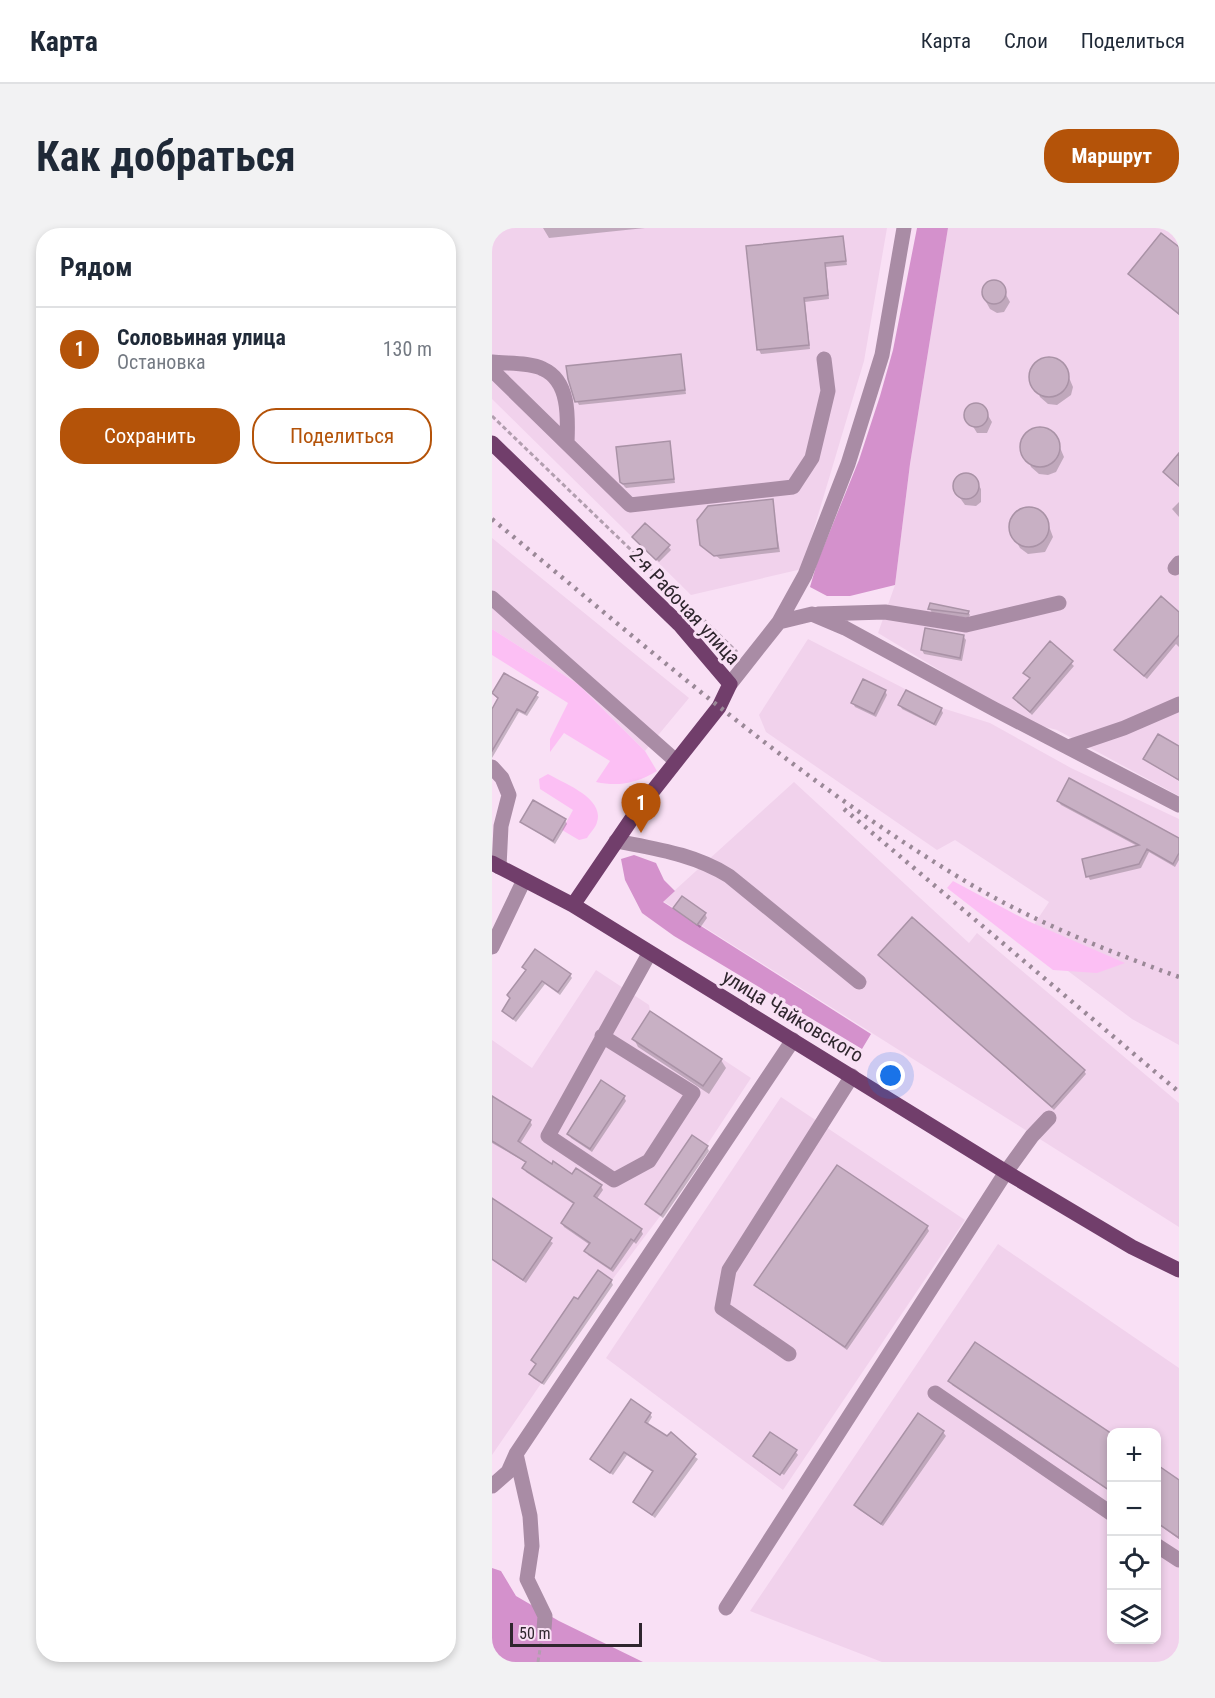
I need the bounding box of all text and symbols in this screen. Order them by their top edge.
text: Карта [30,25,98,58]
text: Карта [921,29,971,53]
text: Слои [1004,29,1048,53]
text: Поделиться [1081,29,1185,53]
button: Маршрут [1044,129,1179,183]
text: Как добраться [36,132,296,181]
text: Рядом [60,252,132,282]
text: Соловьиная улица [117,325,286,350]
text: 1 [74,337,85,361]
text: 130 m [383,337,432,361]
text: Остановка [117,350,206,374]
button: Сохранить [60,408,240,464]
button: Поделиться [252,408,432,464]
street label: 2-я Рабочая улица [625,543,745,669]
pin: 1 [622,784,660,833]
street label: улица Чайковского [718,964,868,1068]
your location [876,1061,905,1090]
map controls [1107,1428,1161,1644]
button: + [1107,1428,1161,1482]
button: − [1107,1482,1161,1536]
button: locate [1107,1536,1161,1590]
button: layers [1107,1590,1161,1644]
scale bar [510,1620,642,1648]
text: 50 m [519,1624,551,1643]

